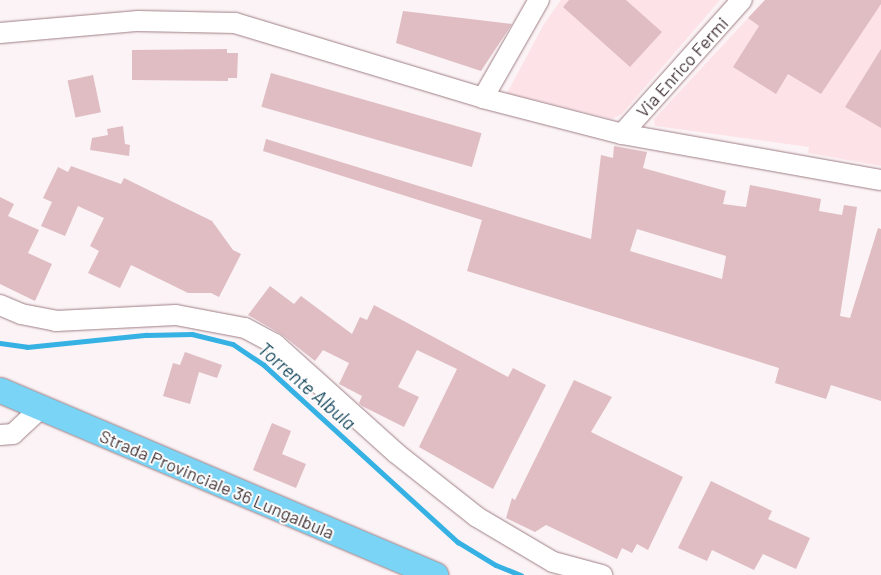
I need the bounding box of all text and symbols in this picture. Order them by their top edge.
street label: Via Enrico Fermi [631,12,733,122]
water label: Torrente Albula [254,337,360,435]
street label: Strada Provinciale 36 Lungalbula [96,425,338,543]

